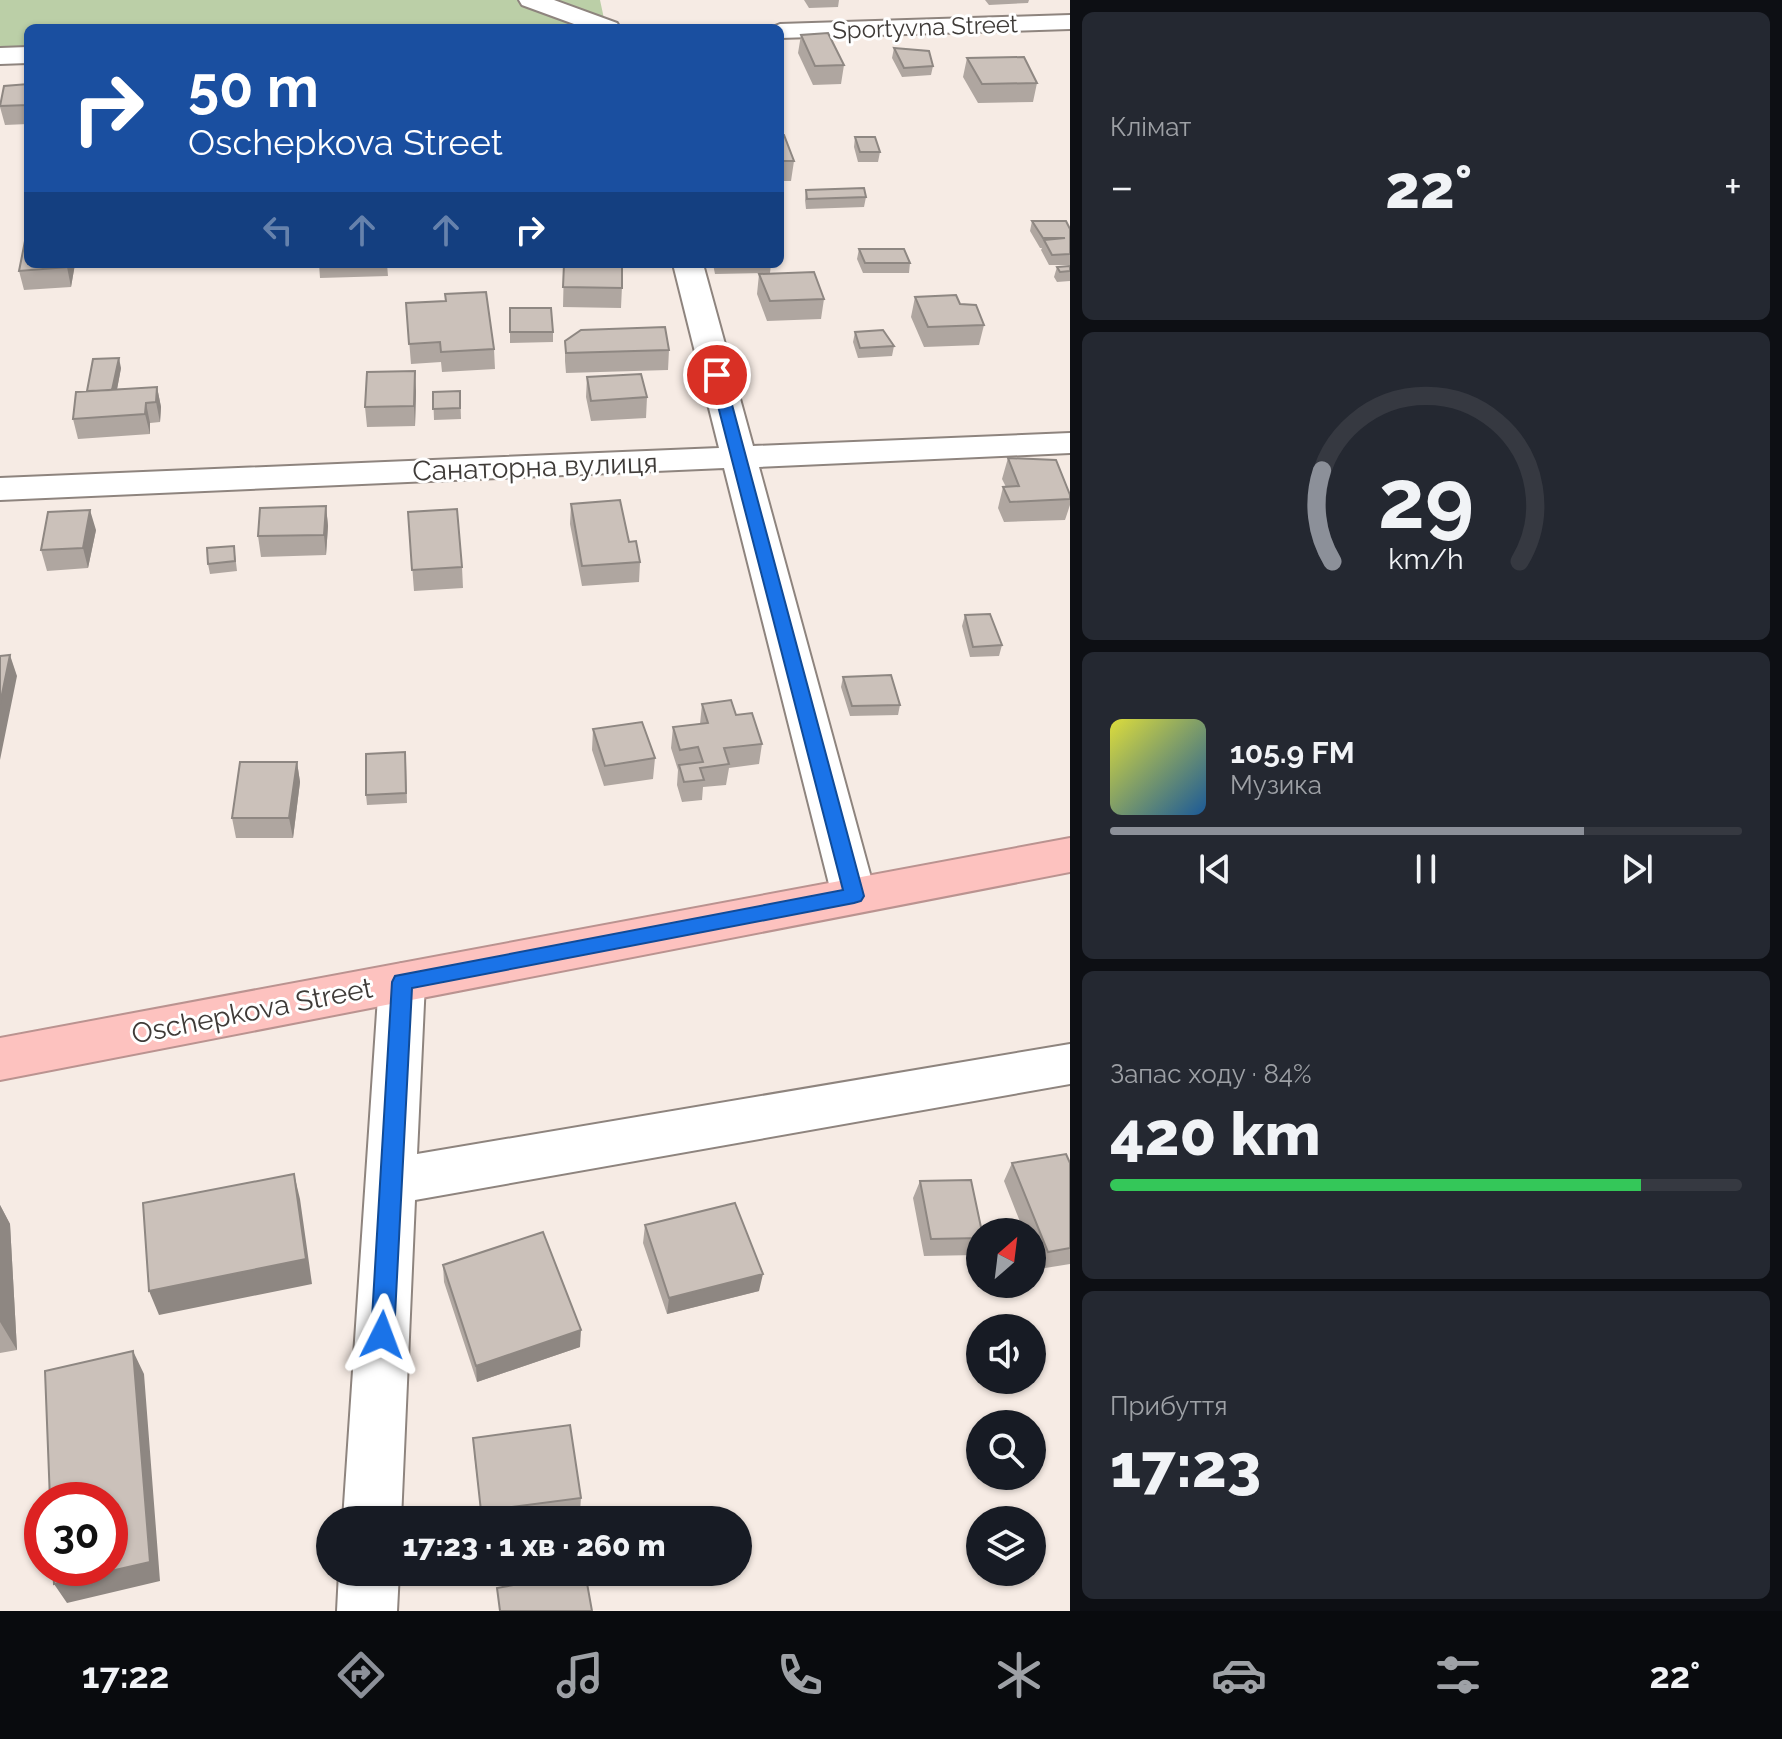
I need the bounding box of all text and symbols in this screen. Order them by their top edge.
street label: Sportyvna Street [832,9,1018,45]
text: 50 m [188,54,319,120]
icon: right [56,56,160,160]
text: Клімат [1110,112,1192,142]
text: Oschepkova Street [188,121,503,163]
text: 22° [1385,152,1472,222]
text: − [1110,161,1134,212]
text: + [1724,161,1742,212]
icon: left [256,208,300,252]
icon: ahead [340,208,384,252]
icon: ahead [424,208,468,252]
icon: right [508,208,552,252]
pin [683,341,751,409]
icon: arrive [695,353,739,397]
street label: Санаторна вулиця [412,446,658,488]
text: 29 [1378,449,1474,546]
text: km/h [1388,542,1464,576]
text: 105.9 FM [1230,735,1355,770]
text: Музика [1230,770,1322,800]
icon: previous [1193,847,1237,891]
icon: pause [1404,847,1448,891]
icon: next [1615,847,1659,891]
street label: Oschepkova Street [129,971,376,1051]
text: Запас ходу · 84% [1110,1059,1312,1089]
text: 420 km [1110,1099,1321,1169]
north arrow [966,1218,1046,1298]
map controls [966,1218,1046,1586]
position arrow [340,1293,424,1377]
button: sound [966,1314,1046,1394]
text: Прибуття [1110,1391,1228,1421]
button: search [966,1410,1046,1490]
text: 17:23 [1110,1431,1261,1501]
speed limit sign: 30 [24,1482,128,1586]
button: layers [966,1506,1046,1586]
text: 17:23 · 1 хв · 260 m [402,1528,666,1563]
icon: directions [333,1647,389,1703]
icon: music [552,1647,608,1703]
icon: phone [772,1647,828,1703]
icon: climate [991,1647,1047,1703]
icon: car [1211,1647,1267,1703]
icon: filters [1430,1647,1486,1703]
text: 17:22 [82,1654,169,1696]
text: 22° [1650,1654,1700,1696]

